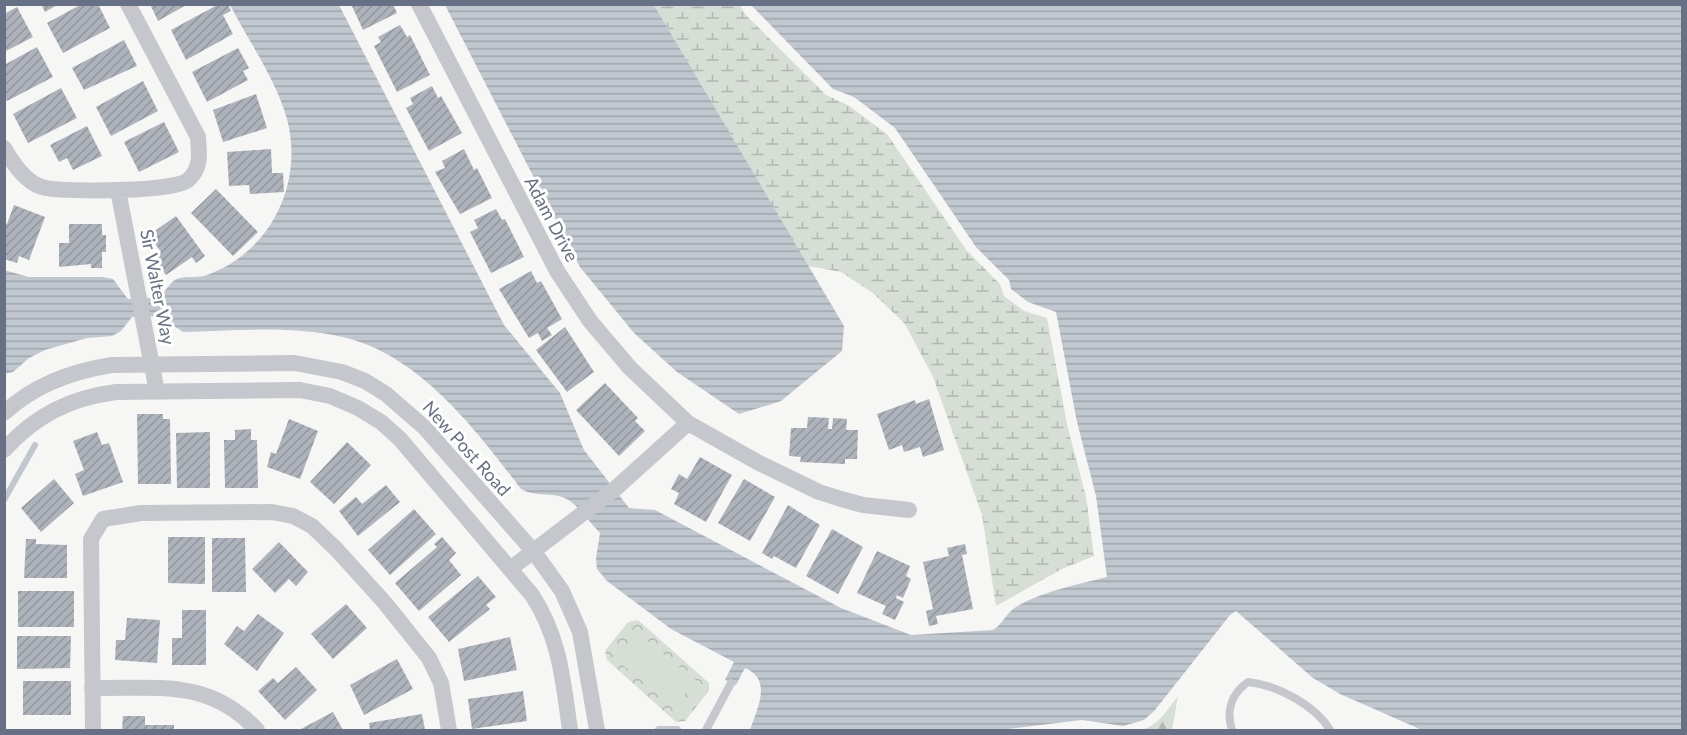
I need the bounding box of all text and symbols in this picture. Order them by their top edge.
street label: Adam Drive [520,173,584,265]
street label: Sir Walter Way [136,227,180,347]
street label: New Post Road [418,396,516,500]

